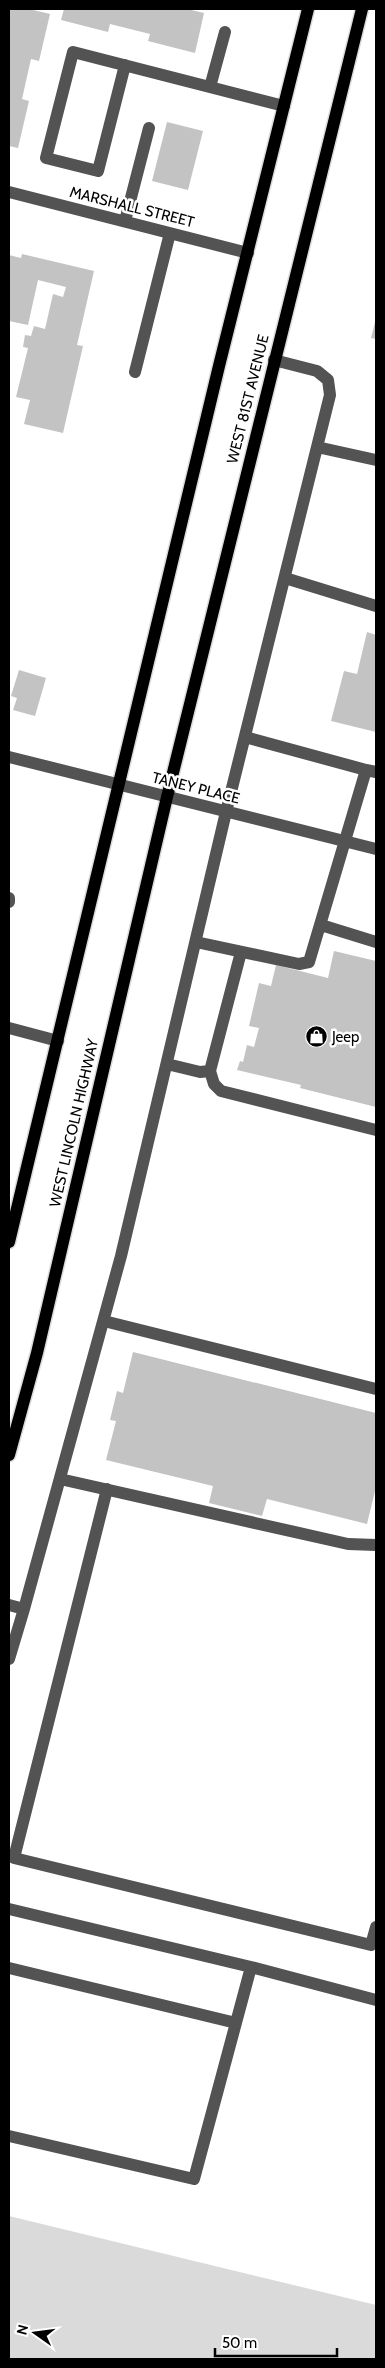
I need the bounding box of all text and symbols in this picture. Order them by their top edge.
street label: MARSHALL STREET [68,183,196,231]
street label: WEST 81ST AVENUE [223,333,273,465]
street label: TANEY PLACE [150,768,242,808]
shop icon: Jeep [304,1025,328,1049]
place label: Jeep [331,1028,359,1046]
street label: WEST LINCOLN HIGHWAY [46,1037,102,1209]
north arrow [10,2308,60,2358]
text: N [12,2323,32,2337]
scale bar [215,2326,338,2358]
text: 50 m [222,2334,257,2352]

